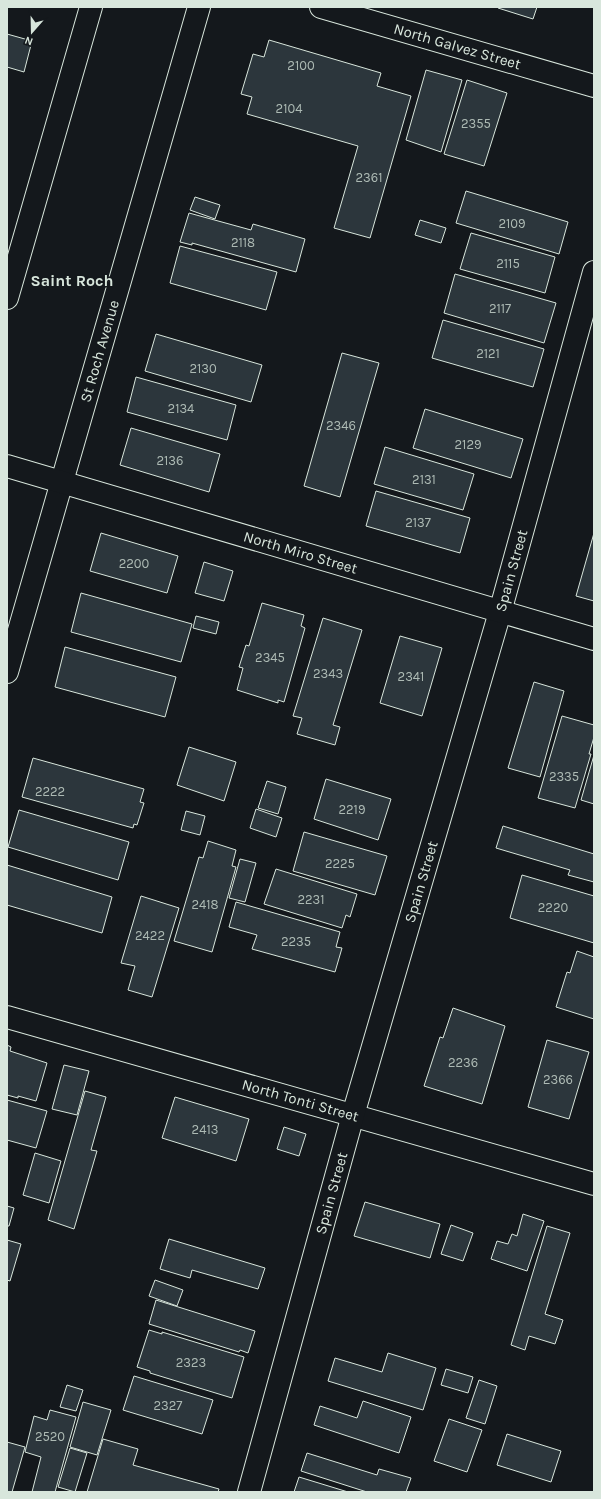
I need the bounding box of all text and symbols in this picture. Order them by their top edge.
north arrow [12,12,52,52]
street label: North Galvez Street [392,20,523,73]
text: N [23,33,35,48]
house number: 2100 [287,58,315,73]
house number: 2104 [276,101,302,116]
house number: 2355 [461,116,491,131]
house number: 2361 [356,170,382,185]
house number: 2109 [498,216,526,231]
house number: 2118 [231,235,255,250]
house number: 2115 [496,256,520,271]
district label: Saint Roch [31,271,113,290]
street label: St Roch Avenue [76,298,123,404]
house number: 2117 [489,301,511,316]
house number: 2121 [476,346,500,361]
house number: 2130 [189,361,217,376]
house number: 2134 [168,401,194,416]
house number: 2346 [326,418,356,433]
house number: 2129 [455,437,481,452]
house number: 2136 [157,453,183,468]
house number: 2131 [412,472,436,487]
house number: 2137 [405,515,431,530]
street label: North Miro Street [241,527,360,578]
street label: Spain Street [492,527,531,614]
house number: 2200 [119,556,150,571]
house number: 2345 [255,650,285,665]
house number: 2343 [313,666,343,681]
house number: 2341 [398,669,424,684]
house number: 2335 [549,769,579,784]
house number: 2222 [35,784,65,799]
house number: 2219 [339,802,365,817]
street label: Spain Street [401,838,442,925]
house number: 2225 [325,856,355,871]
house number: 2231 [297,892,325,907]
house number: 2418 [191,897,219,912]
house number: 2220 [538,900,568,915]
house number: 2422 [135,928,165,943]
house number: 2235 [281,934,311,949]
house number: 2236 [448,1055,478,1070]
house number: 2366 [543,1072,573,1087]
street label: North Tonti Street [240,1075,361,1126]
house number: 2413 [192,1122,218,1137]
street label: Spain Street [312,1150,351,1236]
house number: 2323 [176,1355,206,1370]
house number: 2327 [154,1398,182,1413]
house number: 2520 [35,1429,65,1444]

